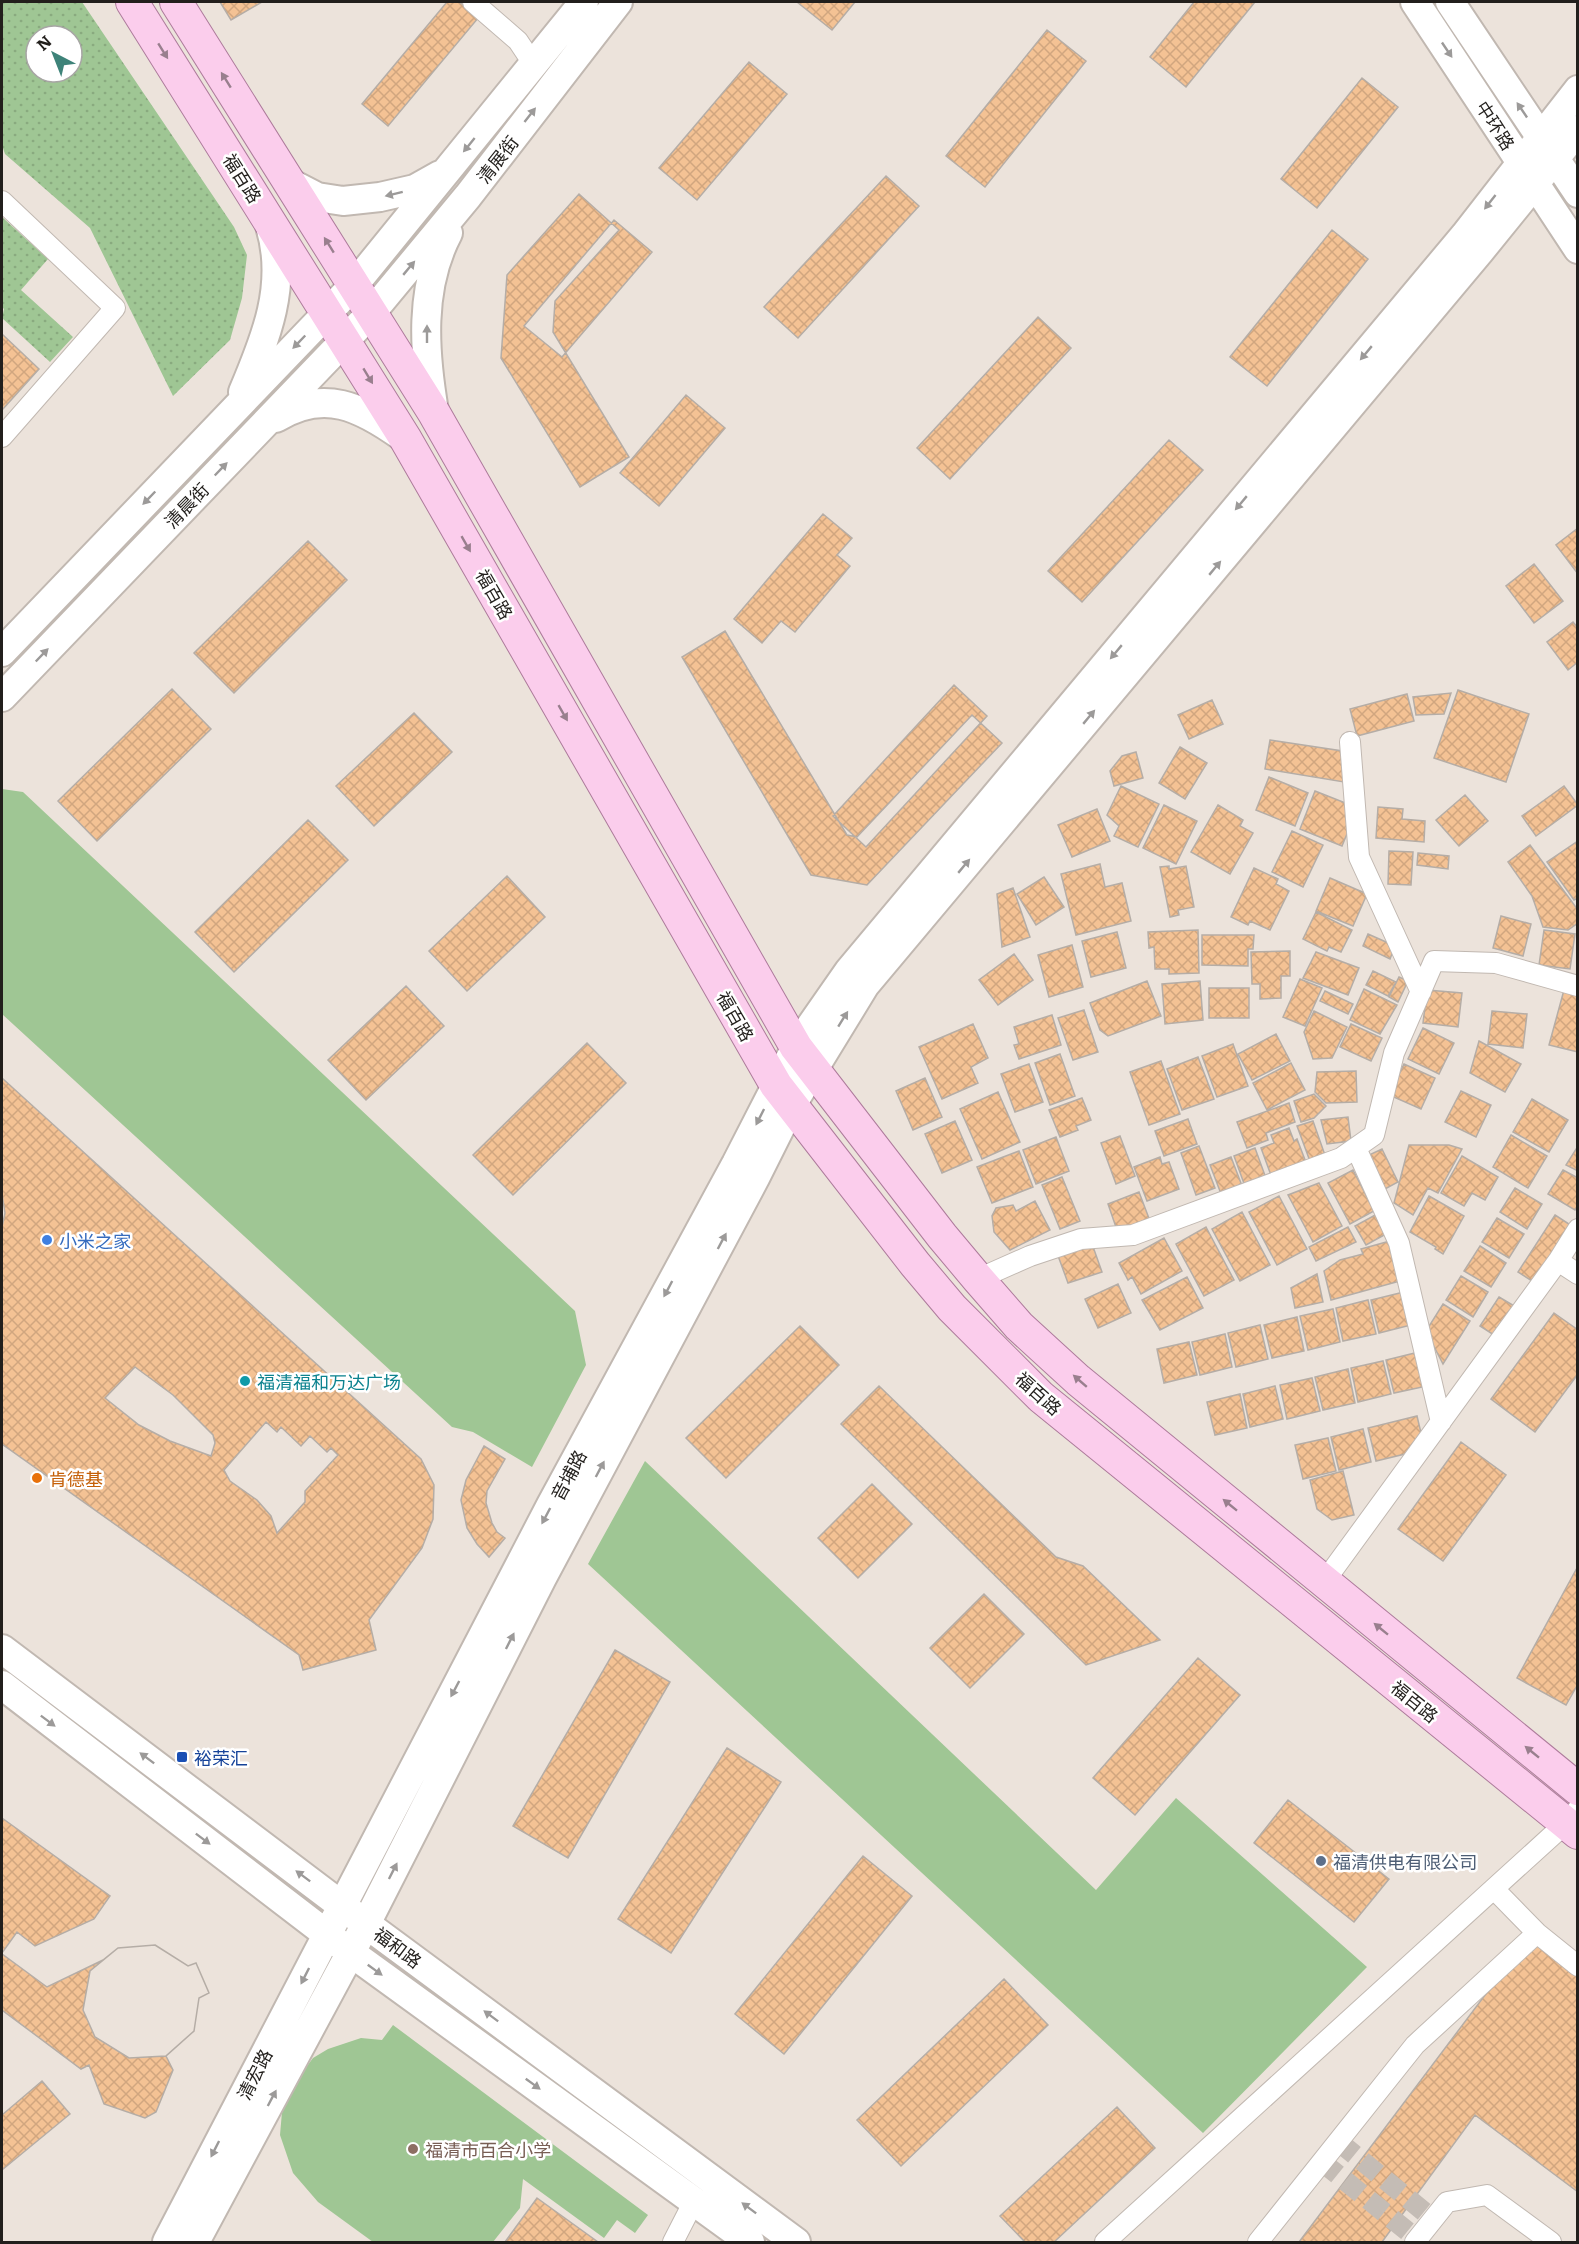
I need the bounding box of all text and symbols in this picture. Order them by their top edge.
north arrow [24,24,84,84]
text: N [30,29,56,56]
one-way arrow [1441,42,1452,58]
one-way arrow [158,43,169,59]
one-way arrow [220,72,231,88]
street label: 中环路 [1470,95,1522,155]
one-way arrow [1516,102,1528,118]
one-way arrow [524,107,537,123]
street label: 清展街 [470,129,524,189]
one-way arrow [462,137,475,153]
street label: 福百路 [217,148,269,208]
one-way arrow [385,189,403,199]
one-way arrow [1485,195,1497,210]
one-way arrow [324,237,335,253]
one-way arrow [402,260,414,275]
one-way arrow [422,325,432,344]
one-way arrow [292,335,306,349]
one-way arrow [1360,345,1373,361]
one-way arrow [362,368,373,384]
one-way arrow [214,462,228,477]
street label: 清晨街 [158,476,214,534]
one-way arrow [143,491,157,505]
one-way arrow [1235,495,1248,510]
one-way arrow [461,536,472,552]
one-way arrow [1208,560,1221,576]
street label: 福百路 [470,564,520,624]
one-way arrow [1110,644,1123,659]
one-way arrow [35,648,49,663]
one-way arrow [558,705,568,722]
one-way arrow [1083,709,1096,725]
one-way arrow [957,859,970,874]
street label: 福百路 [711,986,761,1046]
one-way arrow [837,1011,848,1027]
one-way arrow [755,1109,764,1126]
place label: 小米之家 [59,1227,131,1254]
marker: 小米之家 [40,1233,54,1247]
one-way arrow [717,1233,727,1250]
one-way arrow [663,1281,673,1298]
street label: 福百路 [1010,1365,1068,1421]
place label: 福清福和万达广场 [257,1368,401,1395]
marker: 福清福和万达广场 [238,1374,252,1388]
one-way arrow [1072,1375,1088,1388]
street label: 音埔路 [543,1445,593,1505]
one-way arrow [595,1460,605,1477]
place label: 肯德基 [49,1465,103,1492]
marker: 肯德基 [30,1471,44,1485]
one-way arrow [1222,1499,1238,1512]
one-way arrow [541,1508,550,1525]
one-way arrow [1373,1622,1389,1635]
one-way arrow [505,1633,514,1650]
street label: 福百路 [1386,1674,1444,1728]
one-way arrow [450,1681,460,1698]
one-way arrow [40,1715,56,1727]
place label: 裕荣汇 [194,1744,248,1771]
one-way arrow [1525,1746,1540,1759]
marker: 裕荣汇 [175,1750,189,1764]
one-way arrow [139,1753,154,1765]
one-way arrow [195,1833,211,1846]
place label: 福清供电有限公司 [1333,1848,1477,1875]
marker: 福清供电有限公司 [1314,1854,1328,1868]
one-way arrow [388,1863,397,1880]
one-way arrow [295,1870,310,1882]
street label: 福和路 [368,1920,428,1974]
one-way arrow [367,1964,383,1976]
one-way arrow [301,1967,311,1985]
one-way arrow [484,2011,499,2023]
street label: 清宏路 [230,2044,278,2104]
one-way arrow [524,2078,540,2090]
one-way arrow [267,2090,277,2107]
place label: 福清市百合小学 [425,2136,551,2163]
one-way arrow [211,2140,221,2158]
marker: 福清市百合小学 [406,2142,420,2156]
one-way arrow [742,2202,757,2214]

